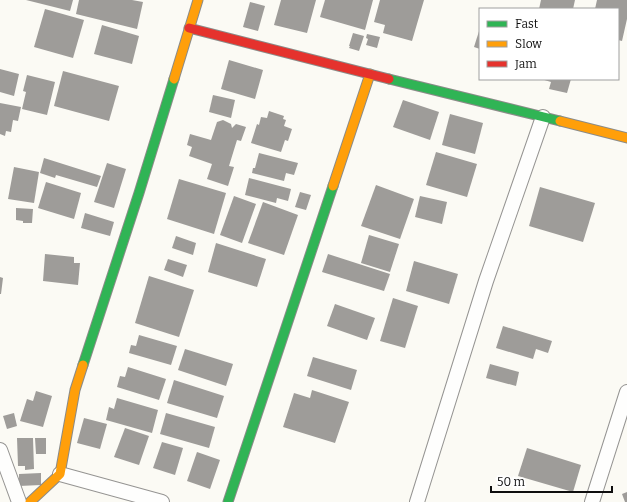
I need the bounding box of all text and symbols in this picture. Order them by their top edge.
legend [479,8,619,80]
text: Fast [515,17,539,31]
text: Slow [515,37,542,51]
text: Jam [514,57,537,71]
scale bar [491,468,612,494]
text: 50 m [497,475,526,489]

